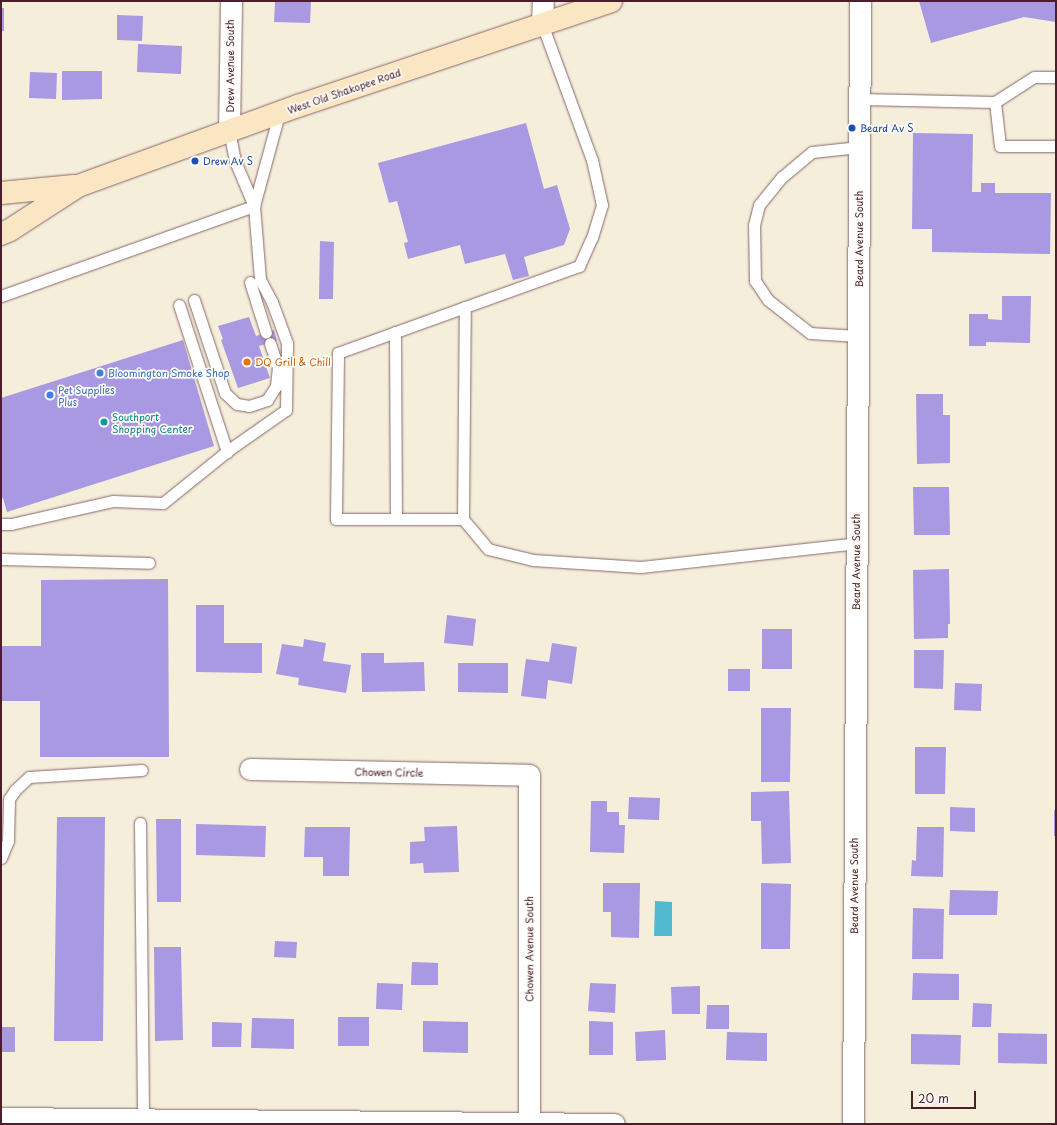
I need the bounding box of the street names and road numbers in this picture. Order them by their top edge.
street label: Drew Avenue South [224,19,236,113]
street label: West Old Shakopee Road [285,66,403,116]
street label: Beard Avenue South [853,190,865,288]
street label: Beard Avenue South [850,513,862,611]
street label: Chowen Circle [354,765,424,779]
street label: Beard Avenue South [848,837,860,935]
street label: Chowen Avenue South [523,896,535,1002]

